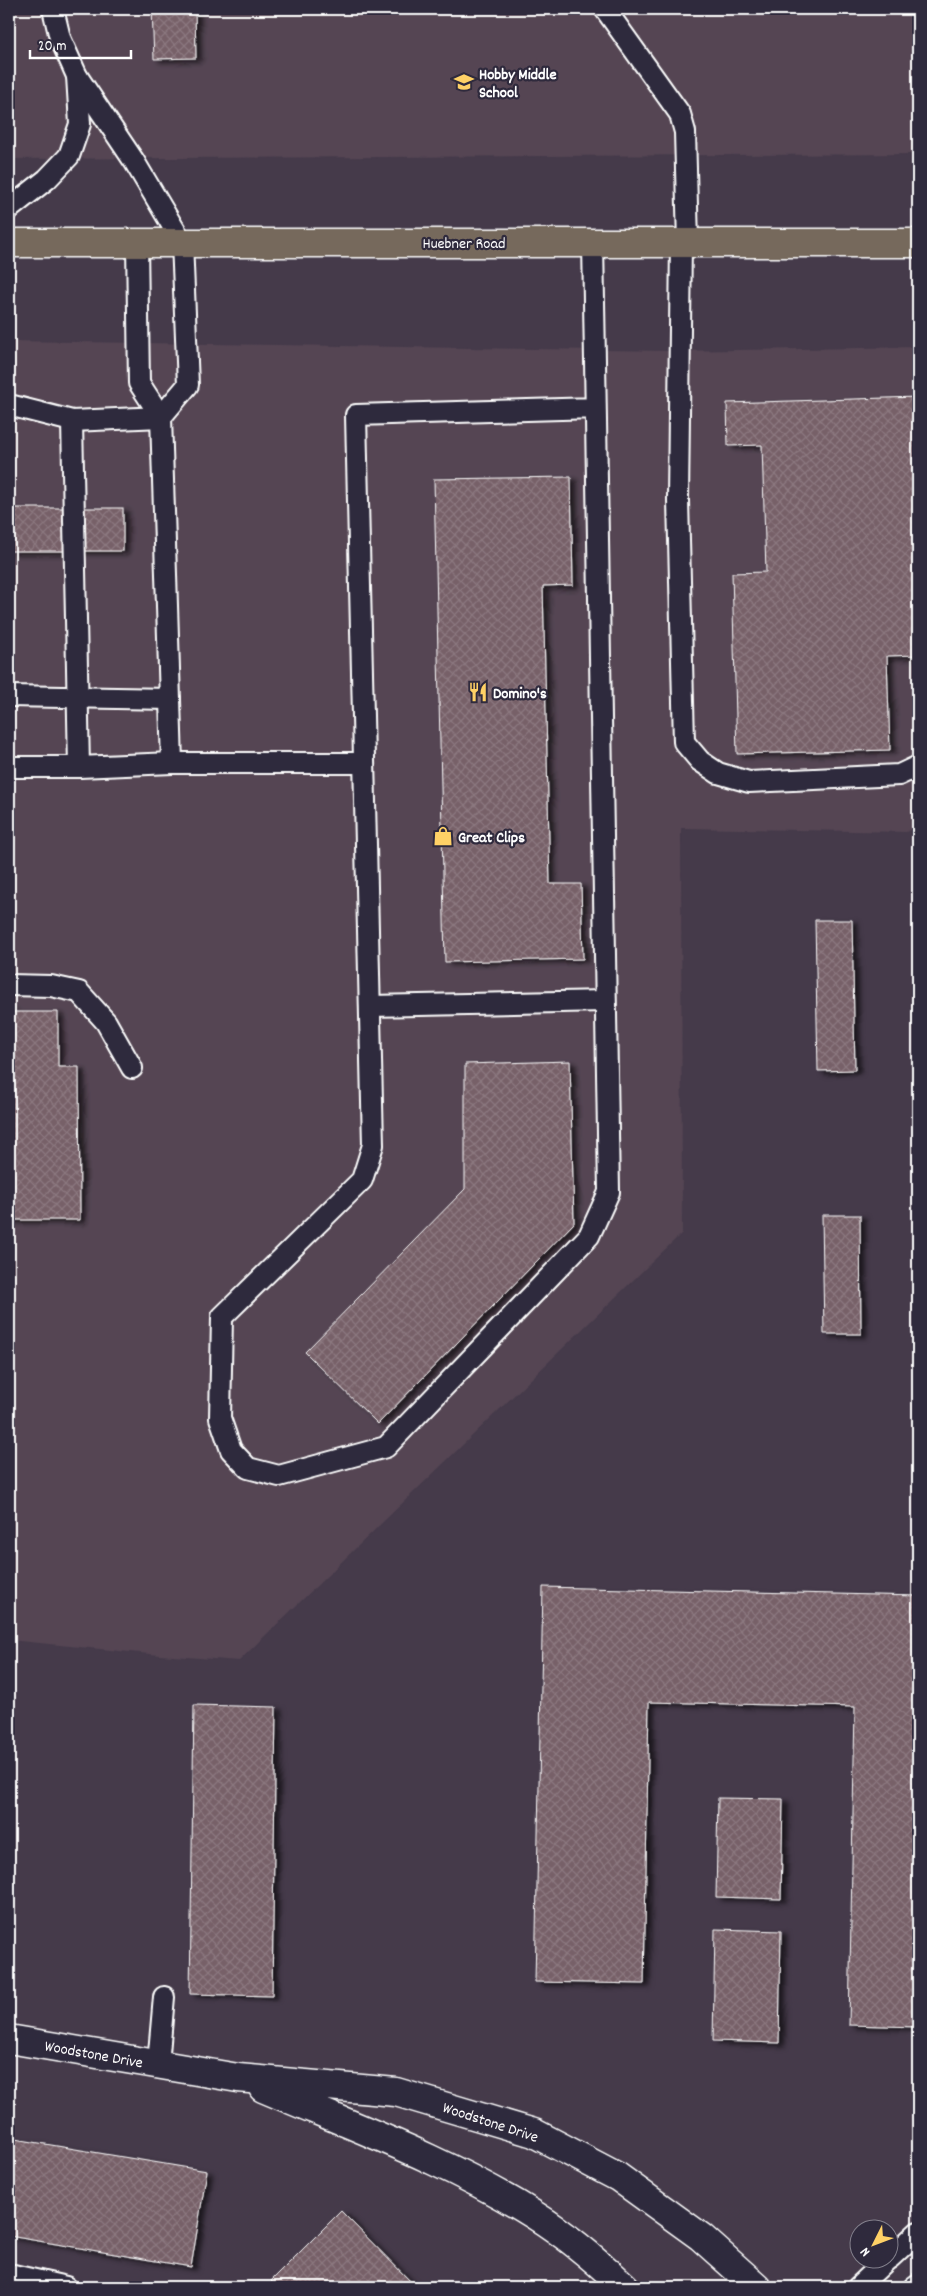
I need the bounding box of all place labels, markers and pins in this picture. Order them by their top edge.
place label: Hobby Middle School [479,64,556,105]
school or university icon: Hobby Middle School [453,71,475,93]
restaurant icon: Domino's [467,681,489,703]
place label: Domino's [493,683,547,706]
shop icon: Great Clips [432,825,454,847]
place label: Great Clips [458,827,525,850]

